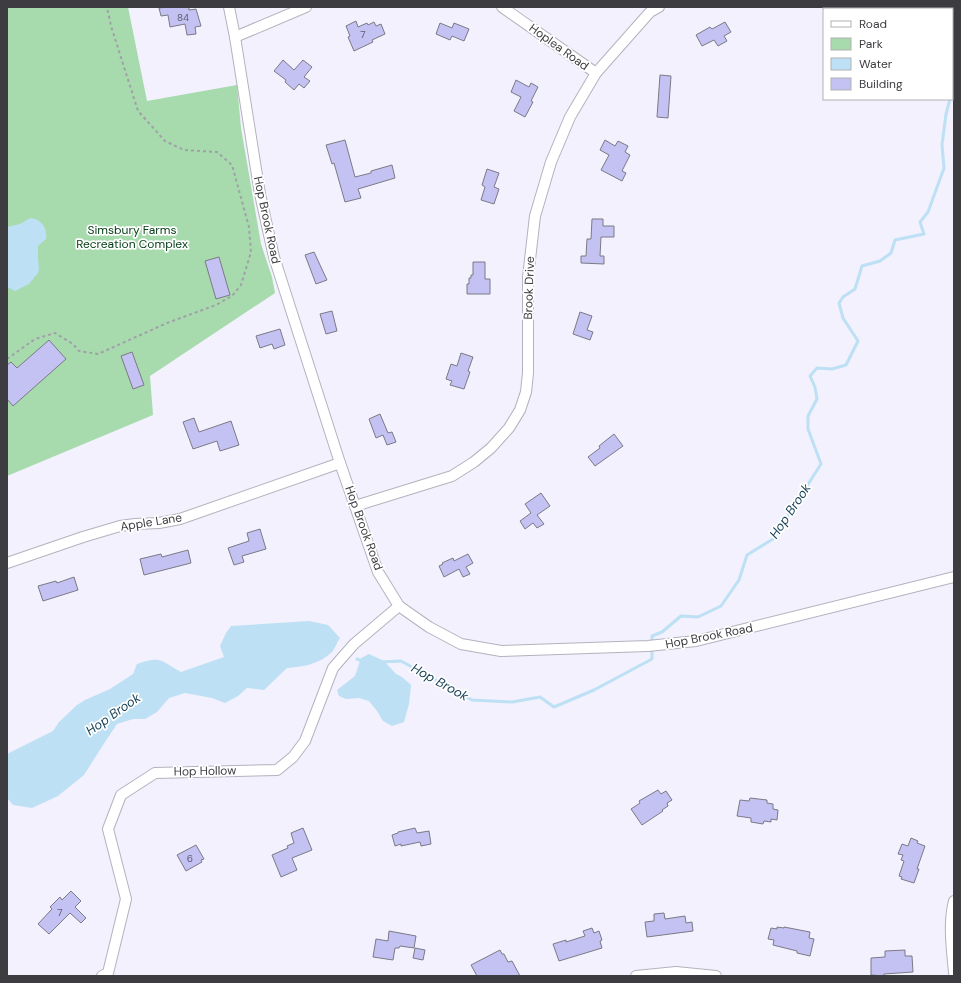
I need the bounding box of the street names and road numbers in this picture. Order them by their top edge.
street label: Hoplea Road [526,20,592,74]
street label: Hop Brook Road [250,175,284,265]
street label: Brook Drive [520,256,538,320]
street label: Hop Brook Road [341,484,387,572]
street label: Apple Lane [119,509,183,535]
street label: Hop Brook Road [664,620,754,652]
street label: Hop Hollow [174,762,236,780]

